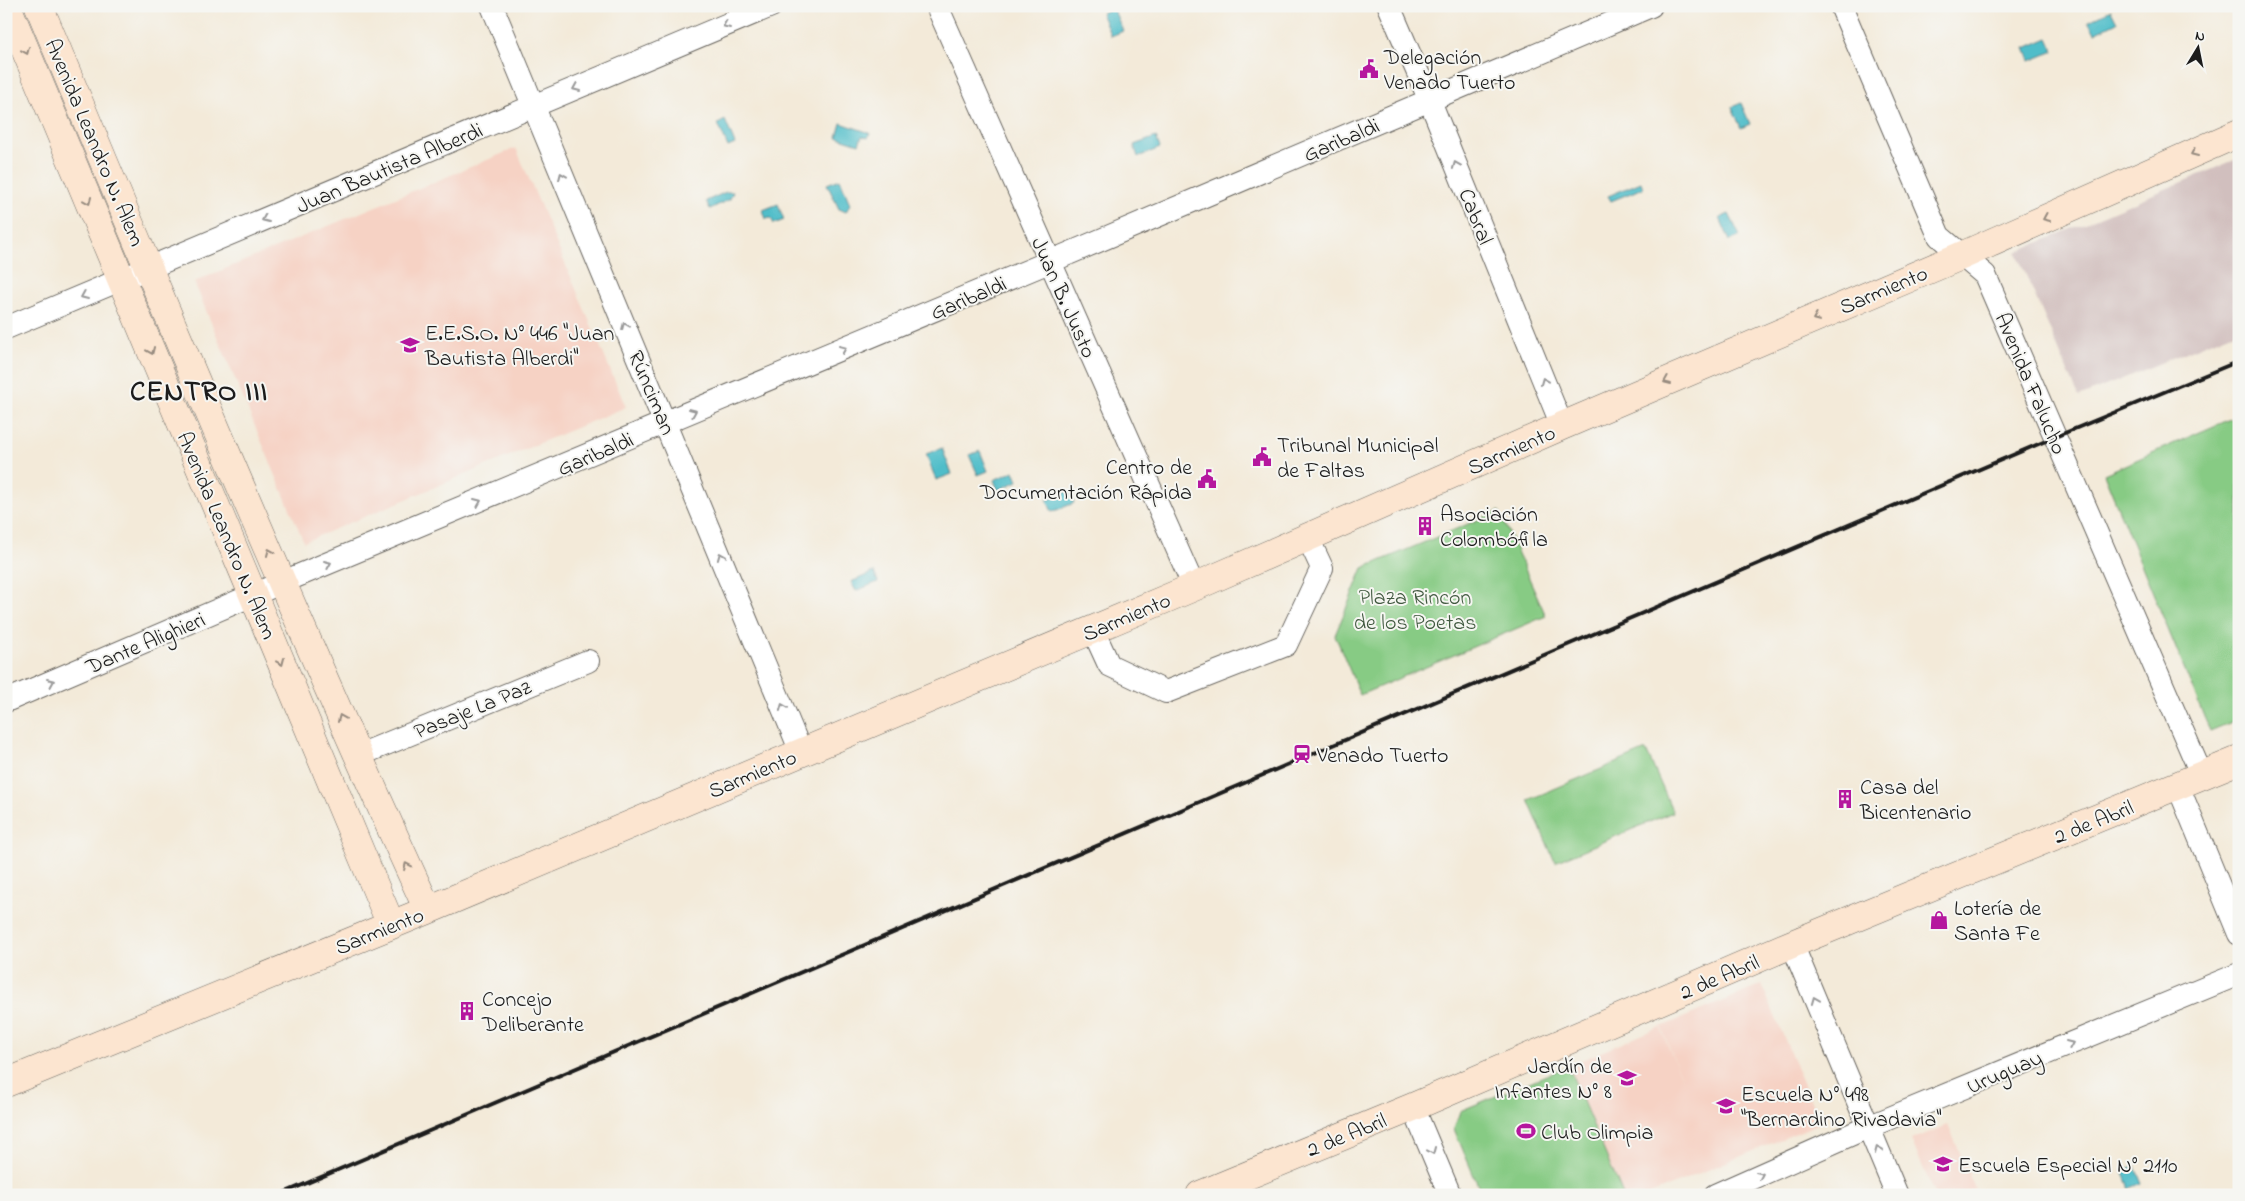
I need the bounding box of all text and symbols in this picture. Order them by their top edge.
one-way arrow [722,19,731,29]
north arrow [2172,22,2222,72]
text: N [2194,26,2206,48]
street label: Avenida Leandro N. Alem [35,34,152,252]
place label: Delegación Venado Tuerto [1383,43,1516,100]
one-way arrow [19,46,30,55]
public building icon: Delegación Venado Tuerto [1358,58,1380,80]
one-way arrow [573,82,581,92]
street label: Garibaldi [1299,111,1385,172]
street label: Juan Bautista Alberdi [292,116,488,224]
one-way arrow [2190,146,2199,157]
one-way arrow [1452,162,1462,170]
one-way arrow [557,172,568,181]
street label: Cabral [1449,184,1500,250]
one-way arrow [82,196,92,205]
one-way arrow [261,212,270,223]
one-way arrow [2042,212,2051,223]
street label: Juan B. Justo [1021,233,1103,364]
street label: Sarmiento [1835,259,1933,325]
street label: Garibaldi [926,269,1012,330]
one-way arrow [80,290,88,300]
street label: Avenida Falucho [1985,308,2073,460]
one-way arrow [1812,311,1821,322]
place label: E.E.S.O. N° 446 "Juan Bautista Alberdi" [424,319,614,376]
one-way arrow [621,322,631,330]
school or university icon: E.E.S.O. N° 446 "Juan Bautista Alberdi" [399,334,421,356]
one-way arrow [838,345,847,356]
one-way arrow [144,346,155,355]
street label: Rúnciman [618,346,682,440]
district label: CENTRO III [130,373,268,414]
one-way arrow [1663,375,1672,386]
one-way arrow [1540,377,1550,386]
one-way arrow [688,408,697,419]
street label: Sarmiento [1463,418,1561,485]
street label: Garibaldi [553,425,639,486]
street label: Avenida Leandro N. Alem [167,427,284,645]
place label: Tribunal Municipal de Faltas [1277,431,1438,488]
public building icon: Tribunal Municipal de Faltas [1251,446,1273,468]
place label: Centro de Documentación Rápida [979,453,1192,510]
public building icon: Centro de Documentación Rápida [1196,468,1218,490]
one-way arrow [474,497,482,507]
place label: Asociación Colombófila [1440,500,1548,557]
building icon: Asociación Colombófila [1414,515,1436,537]
one-way arrow [266,548,277,557]
one-way arrow [717,552,727,561]
one-way arrow [323,559,332,570]
park label: Plaza Rincón de los Poetas [1354,583,1476,640]
street label: Sarmiento [1078,586,1176,652]
street label: Dante Alighieri [81,605,211,686]
one-way arrow [276,658,286,666]
street label: Pasaje La Paz [410,672,537,749]
one-way arrow [46,677,55,688]
one-way arrow [778,703,789,712]
one-way arrow [336,714,347,723]
place label: Venado Tuerto [1316,741,1449,773]
street label: Sarmiento [704,743,802,809]
station icon: Venado Tuerto [1291,743,1313,765]
place label: Casa del Bicentenario [1859,773,1971,830]
building icon: Casa del Bicentenario [1834,788,1856,810]
street label: 2 de Abril [2049,793,2139,854]
one-way arrow [403,862,414,871]
place label: Lotería de Santa Fe [1954,894,2041,951]
street label: Sarmiento [331,900,429,965]
shop icon: Lotería de Santa Fe [1928,909,1950,931]
street label: 2 de Abril [1675,948,1765,1010]
place label: Concejo Deliberante [481,985,584,1042]
one-way arrow [1811,996,1822,1005]
building icon: Concejo Deliberante [456,1000,478,1022]
one-way arrow [2065,1039,2074,1050]
street label: Uruguay [1962,1043,2049,1105]
place label: Jardín de Infantes N° 8 [1495,1052,1612,1109]
school or university icon: Jardín de Infantes N° 8 [1616,1067,1638,1089]
place label: Escuela N° 498 "Bernardino Rivadavia" [1741,1080,1942,1137]
school or university icon: Escuela N° 498 "Bernardino Rivadavia" [1715,1095,1737,1117]
street label: 2 de Abril [1302,1106,1392,1167]
place label: Club Olimpia [1541,1118,1653,1150]
sports icon: Club Olimpia [1515,1120,1537,1142]
one-way arrow [1425,1146,1436,1155]
one-way arrow [1873,1146,1884,1155]
place label: Escuela Especial N° 2110 [1958,1151,2178,1183]
school or university icon: Escuela Especial N° 2110 [1932,1153,1954,1175]
one-way arrow [1755,1171,1764,1182]

